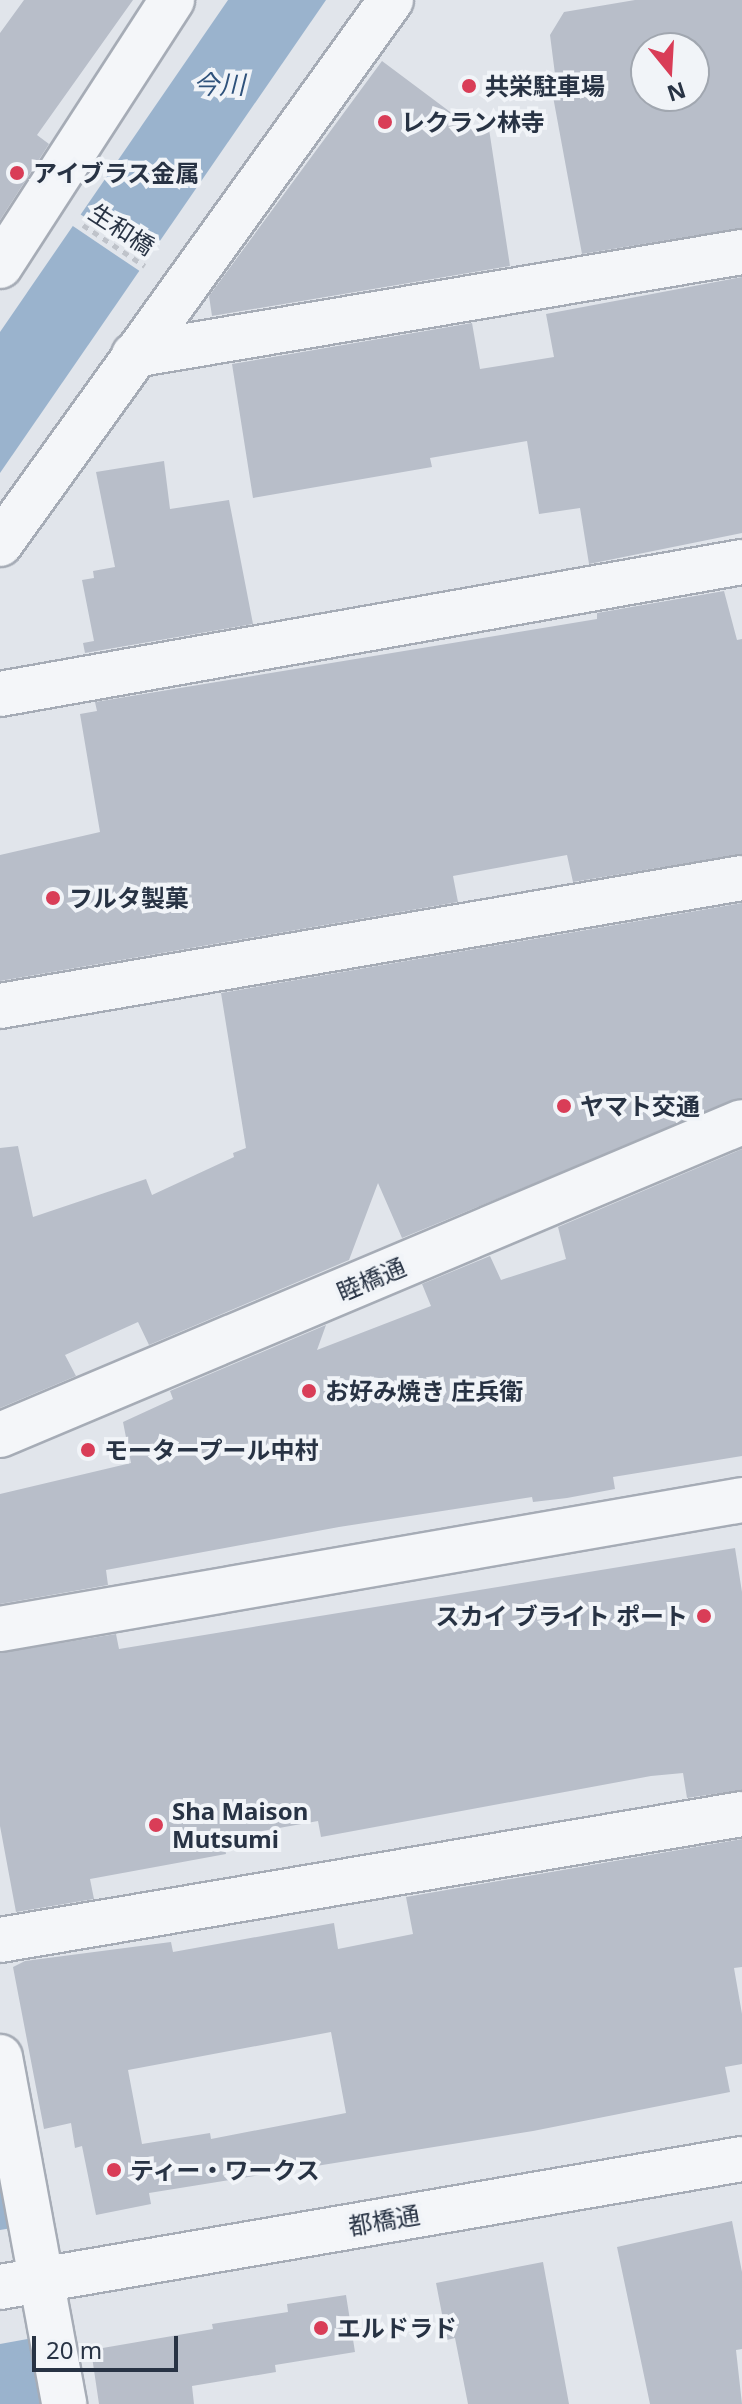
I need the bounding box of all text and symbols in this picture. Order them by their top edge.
north arrow [630,32,710,112]
water label: 今川 [193,69,245,101]
place label: 共栄駐車場 [485,72,605,100]
text: N [664,76,690,110]
marker: 共栄駐車場 [460,77,478,95]
place label: レクラン林寺 [401,108,545,136]
marker: レクラン林寺 [376,113,394,131]
place label: アイブラス金属 [33,159,201,187]
marker: アイブラス金属 [8,164,26,182]
street label: 生和橋 [84,197,160,261]
place label: フルタ製菓 [69,884,189,912]
marker: フルタ製菓 [44,889,62,907]
place label: ヤマト交通 [580,1092,700,1120]
marker: ヤマト交通 [555,1097,573,1115]
street label: 睦橋通 [332,1252,410,1306]
place label: お好み焼き 庄兵衛 [325,1377,523,1405]
marker: お好み焼き 庄兵衛 [300,1382,318,1400]
place label: モータープール中村 [104,1436,320,1464]
marker: モータープール中村 [79,1441,97,1459]
place label: スカイ ブライト ポート [436,1602,688,1630]
marker: スカイ ブライト ポート [695,1607,713,1625]
place label: Sha Maison Mutsumi [172,1797,308,1853]
marker: Sha Maison Mutsumi [147,1816,165,1834]
place label: ティー・ワークス [130,2156,322,2184]
marker: ティー・ワークス [105,2161,123,2179]
street label: 都橋通 [346,2200,422,2240]
place label: エルドラド [337,2314,457,2342]
marker: エルドラド [312,2319,330,2337]
scale bar [36,2320,182,2370]
text: 20 m [46,2333,102,2366]

